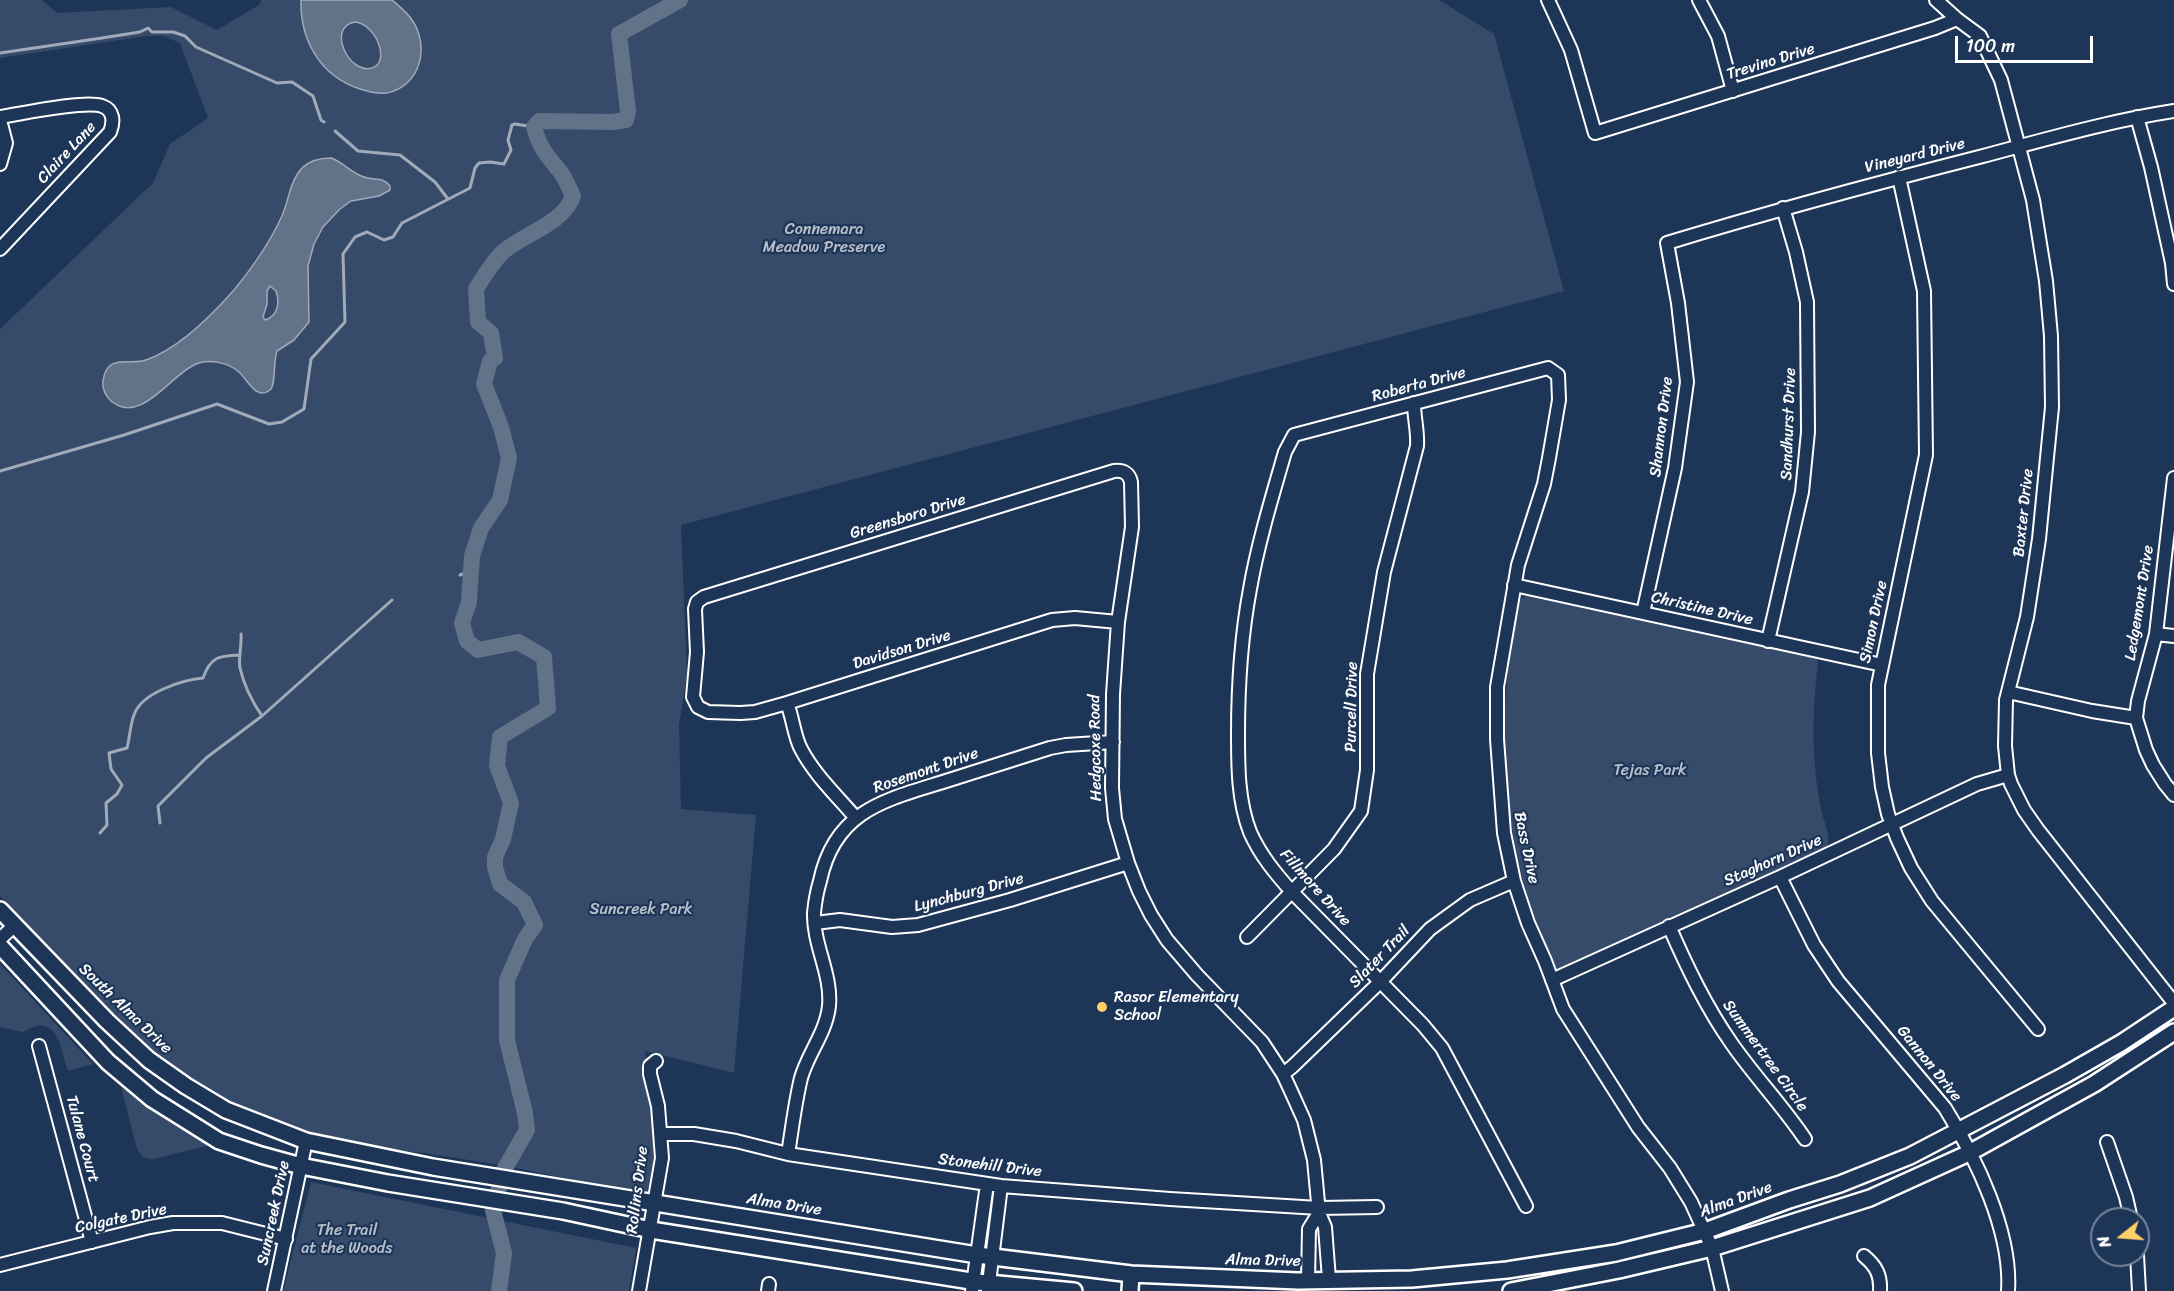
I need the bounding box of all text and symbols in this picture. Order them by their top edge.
scale bar [1958,24,2096,62]
text: 100 m [1966,30,2015,62]
street label: Trevino Drive [1725,40,1817,84]
street label: Claire Lane [33,118,101,188]
street label: Vineyard Drive [1863,134,1967,178]
park label: Connemara Meadow Preserve [763,220,885,258]
street label: Roberta Drive [1370,363,1468,407]
street label: Sandhurst Drive [1777,367,1801,481]
street label: Shannon Drive [1646,376,1678,478]
street label: Baxter Drive [2010,468,2038,558]
street label: Greensboro Drive [848,490,968,544]
street label: Ledgemont Drive [2121,544,2159,662]
street label: Simon Drive [1856,579,1892,665]
street label: Christine Drive [1649,588,1755,630]
street label: Davidson Drive [851,626,953,674]
street label: Purcell Drive [1342,662,1362,752]
street label: Hedgcoxe Road [1085,695,1107,801]
street label: Rosemont Drive [871,744,981,798]
park label: Tejas Park [1613,761,1687,781]
street label: Bass Drive [1509,810,1543,886]
street label: Staghorn Drive [1721,831,1825,891]
street label: Fillmore Drive [1275,845,1355,931]
street label: Lynchburg Drive [912,869,1026,917]
park label: Suncreek Park [589,900,693,920]
street label: Slater Trail [1345,922,1415,992]
street label: South Alma Drive [74,960,176,1058]
place label: Rasor Elementary School [1114,988,1239,1026]
street label: Summertree Circle [1718,996,1812,1116]
marker: Rasor Elementary School [1095,1000,1109,1014]
street label: Gannon Drive [1892,1022,1966,1106]
street label: Tulane Court [61,1093,103,1185]
street label: Rollins Drive [623,1145,653,1235]
street label: Stonehill Drive [937,1150,1043,1182]
street label: Suncreek Drive [254,1159,294,1267]
street label: Alma Drive [1697,1178,1775,1222]
street label: Alma Drive [745,1190,823,1220]
street label: Colgate Drive [73,1200,169,1238]
north arrow [2090,1207,2150,1267]
park label: The Trail at the Woods [301,1221,393,1259]
text: N [2089,1232,2120,1251]
street label: Alma Drive [1225,1251,1301,1271]

